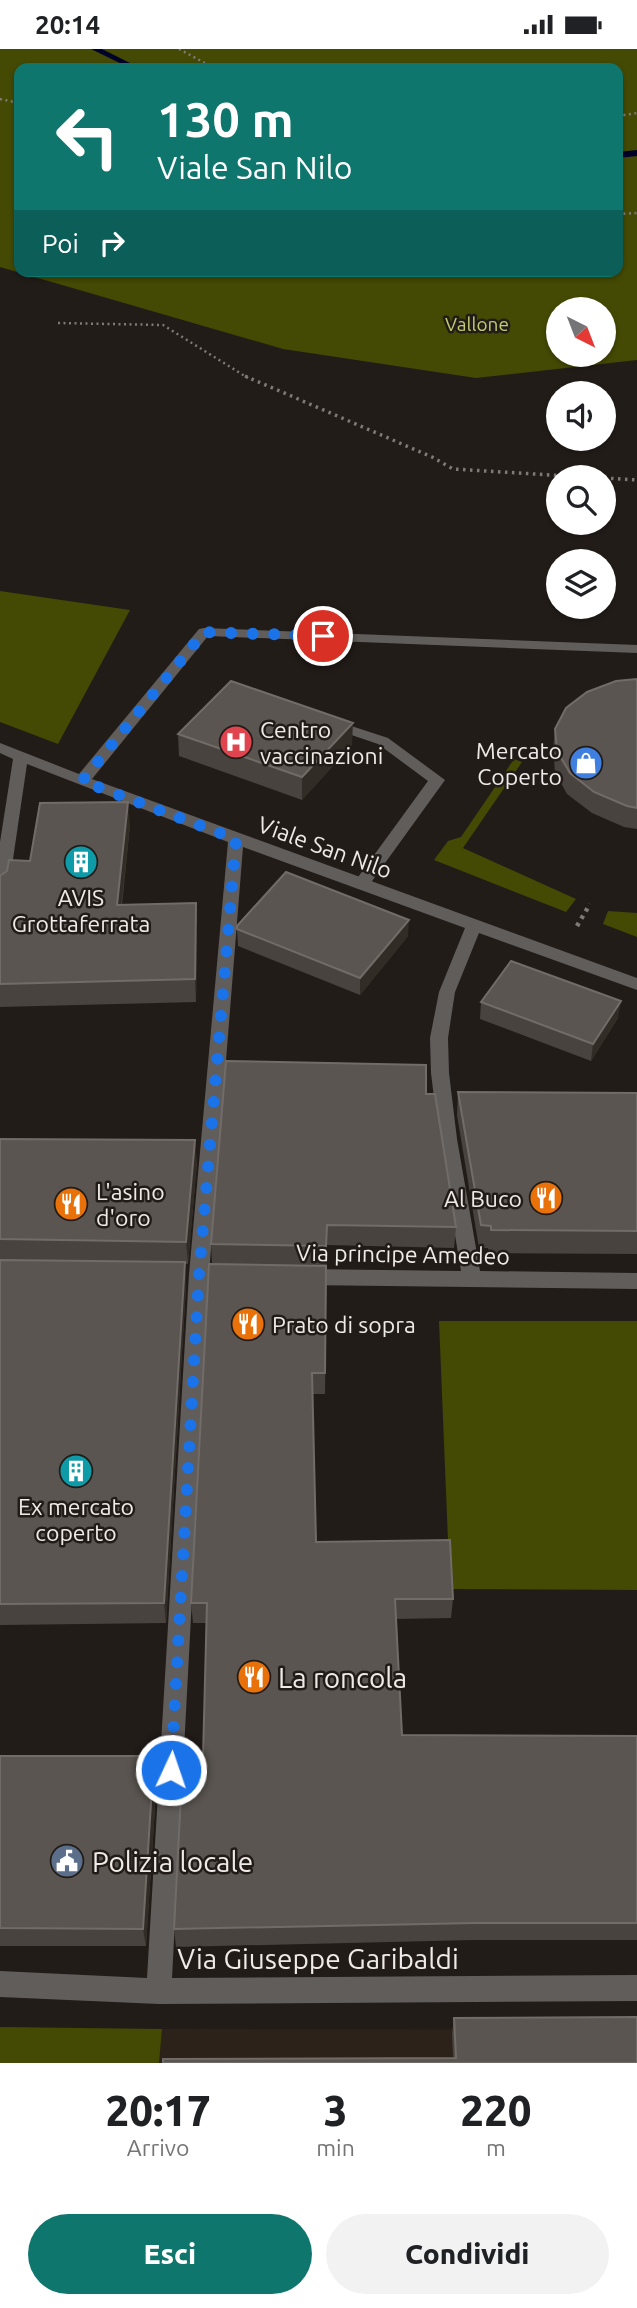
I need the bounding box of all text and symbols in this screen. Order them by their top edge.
text: 20:14 [35,10,100,39]
icon: left [42,91,133,182]
text: 130 m [157,91,294,146]
text: Viale San Nilo [157,149,353,185]
icon: right [93,224,131,262]
text: Poi [42,229,79,258]
north arrow [546,297,616,367]
map controls [546,297,616,619]
park label: Vallone [445,313,509,335]
button: sound [546,381,616,451]
button: search [546,465,616,535]
button: layers [546,549,616,619]
pin [293,606,353,666]
icon: arrive [304,617,342,655]
place label: Centro vaccinazioni [260,717,383,768]
hospital icon: Centro vaccinazioni [217,723,255,761]
place label: Mercato Coperto [476,738,562,789]
shop icon: Mercato Coperto [567,744,605,782]
street label: Viale San Nilo [255,811,395,883]
building icon: AVIS Grottaferrata [62,843,100,881]
place label: AVIS Grottaferrata [12,885,150,936]
place label: L'asino d'oro [96,1179,165,1230]
restaurant icon: Al Buco [527,1179,565,1217]
restaurant icon: L'asino d'oro [52,1185,90,1223]
place label: Al Buco [444,1186,522,1211]
street label: Via principe Amedeo [296,1240,510,1268]
restaurant icon: Prato di sopra [229,1305,267,1343]
place label: Prato di sopra [272,1312,416,1337]
building icon: Ex mercato coperto [57,1452,95,1490]
place label: Ex mercato coperto [18,1494,134,1545]
restaurant icon: La roncola [235,1658,273,1696]
place label: La roncola [278,1662,407,1693]
position arrow [134,1733,208,1807]
public building icon: Polizia locale [48,1842,86,1880]
place label: Polizia locale [92,1846,253,1877]
street label: Via Giuseppe Garibaldi [177,1943,459,1974]
text: 20:17 [106,2087,211,2134]
text: 3 [324,2087,347,2134]
text: 220 [460,2087,531,2134]
text: Arrivo [127,2135,189,2160]
text: min [316,2135,355,2160]
text: m [486,2135,506,2160]
button: Esci [28,2214,312,2294]
button: Condividi [326,2214,609,2294]

